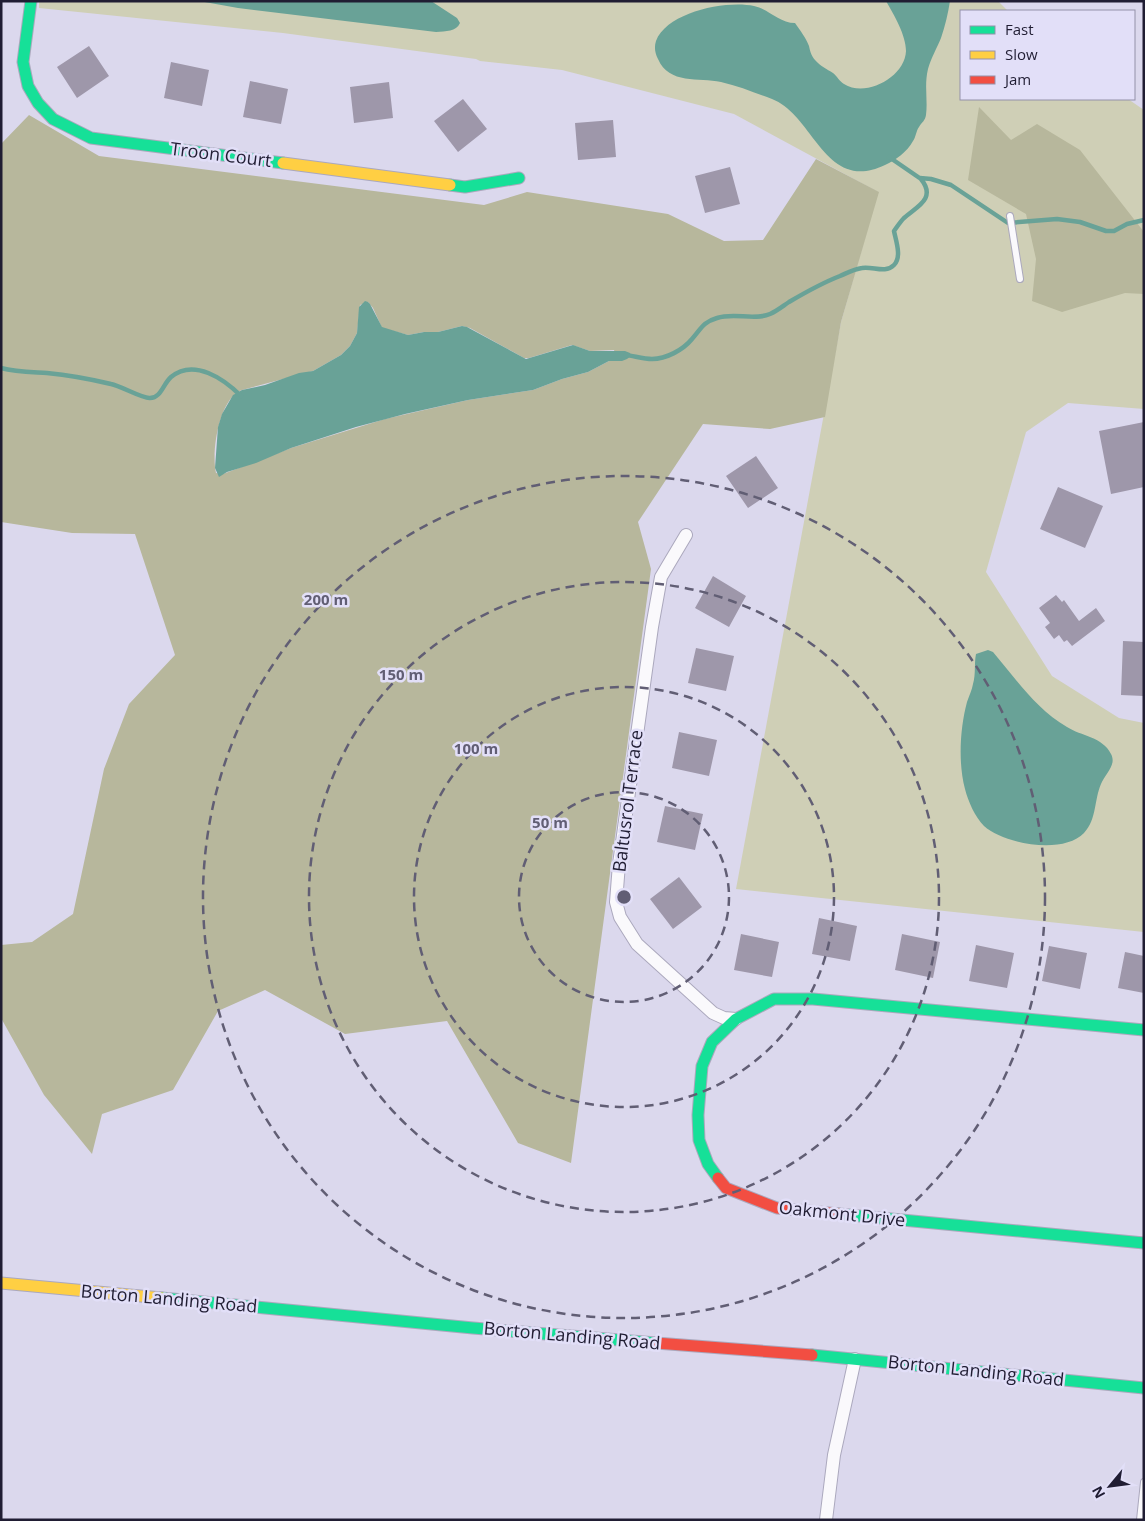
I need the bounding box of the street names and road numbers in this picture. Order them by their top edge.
street label: Troon Court [169,136,273,172]
street label: Baltusrol Terrace [606,728,648,873]
street label: Oakmont Drive [778,1194,907,1232]
street label: Borton Landing Road [80,1278,258,1318]
street label: Borton Landing Road [483,1315,661,1355]
street label: Borton Landing Road [887,1349,1065,1391]

